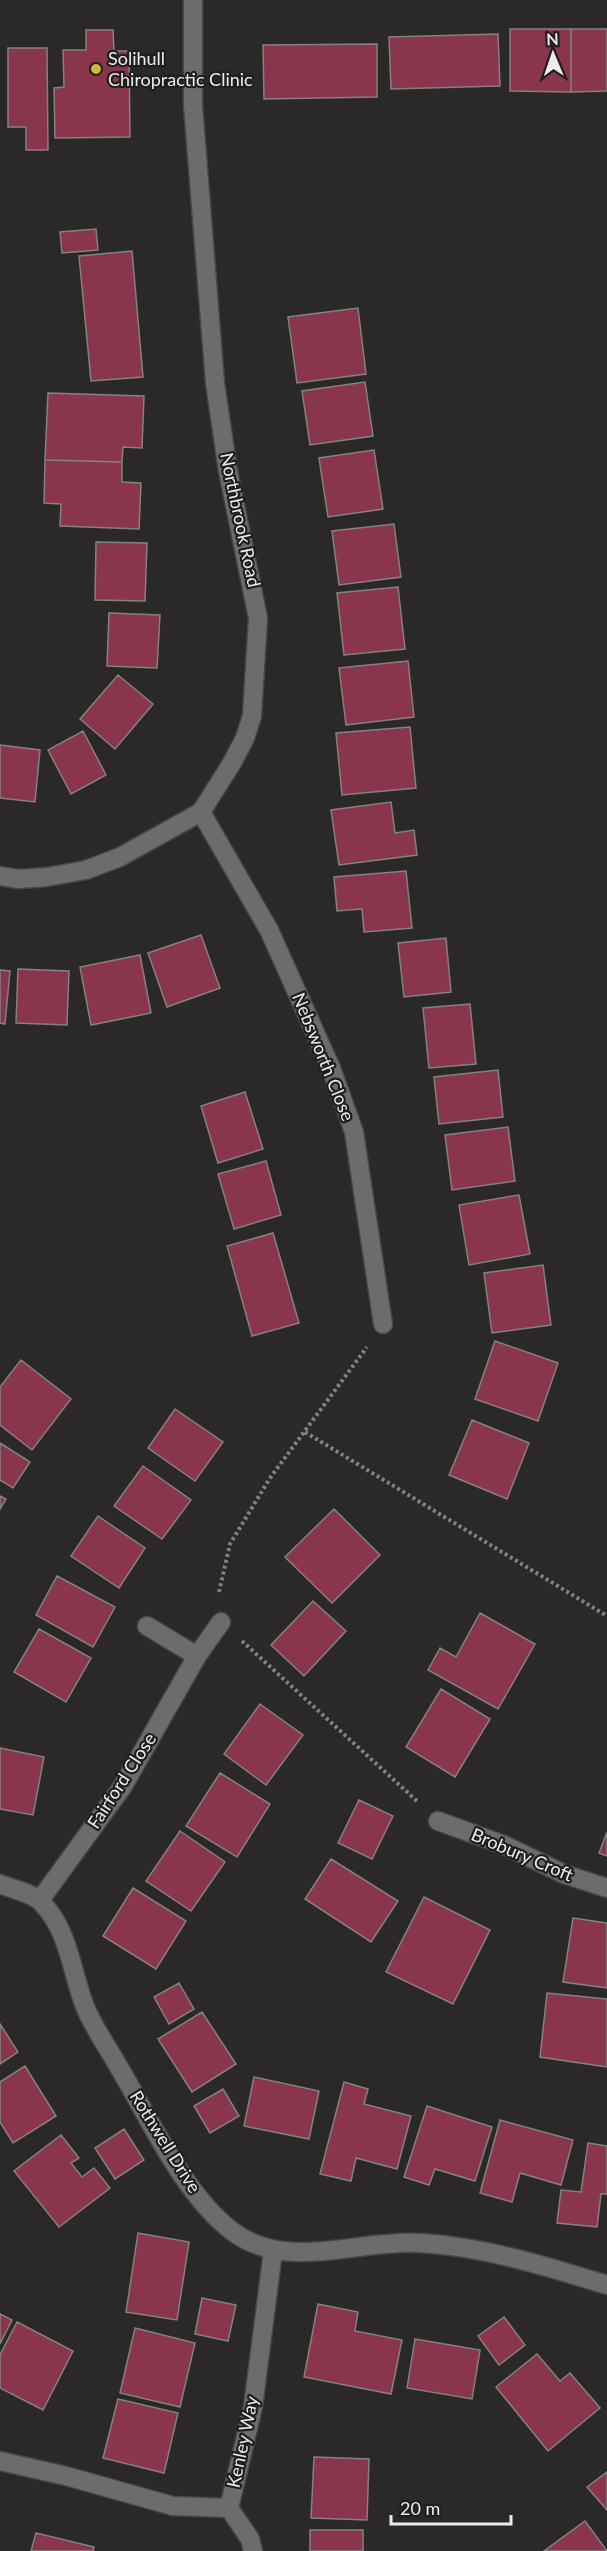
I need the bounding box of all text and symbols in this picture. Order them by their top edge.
north arrow [523,24,583,84]
text: N [546,29,559,48]
place label: Solihull Chiropractic Clinic [108,47,253,90]
marker: Solihull Chiropractic Clinic [89,62,103,76]
street label: Northbrook Road [216,450,266,589]
street label: Nebsworth Close [288,989,360,1124]
street label: Fairford Close [82,1729,160,1832]
street label: Brobury Croft [468,1823,577,1886]
street label: Rothwell Drive [126,2086,206,2197]
street label: Kenley Way [222,2393,263,2490]
scale bar [391,2488,511,2526]
text: 20 m [400,2497,440,2519]

